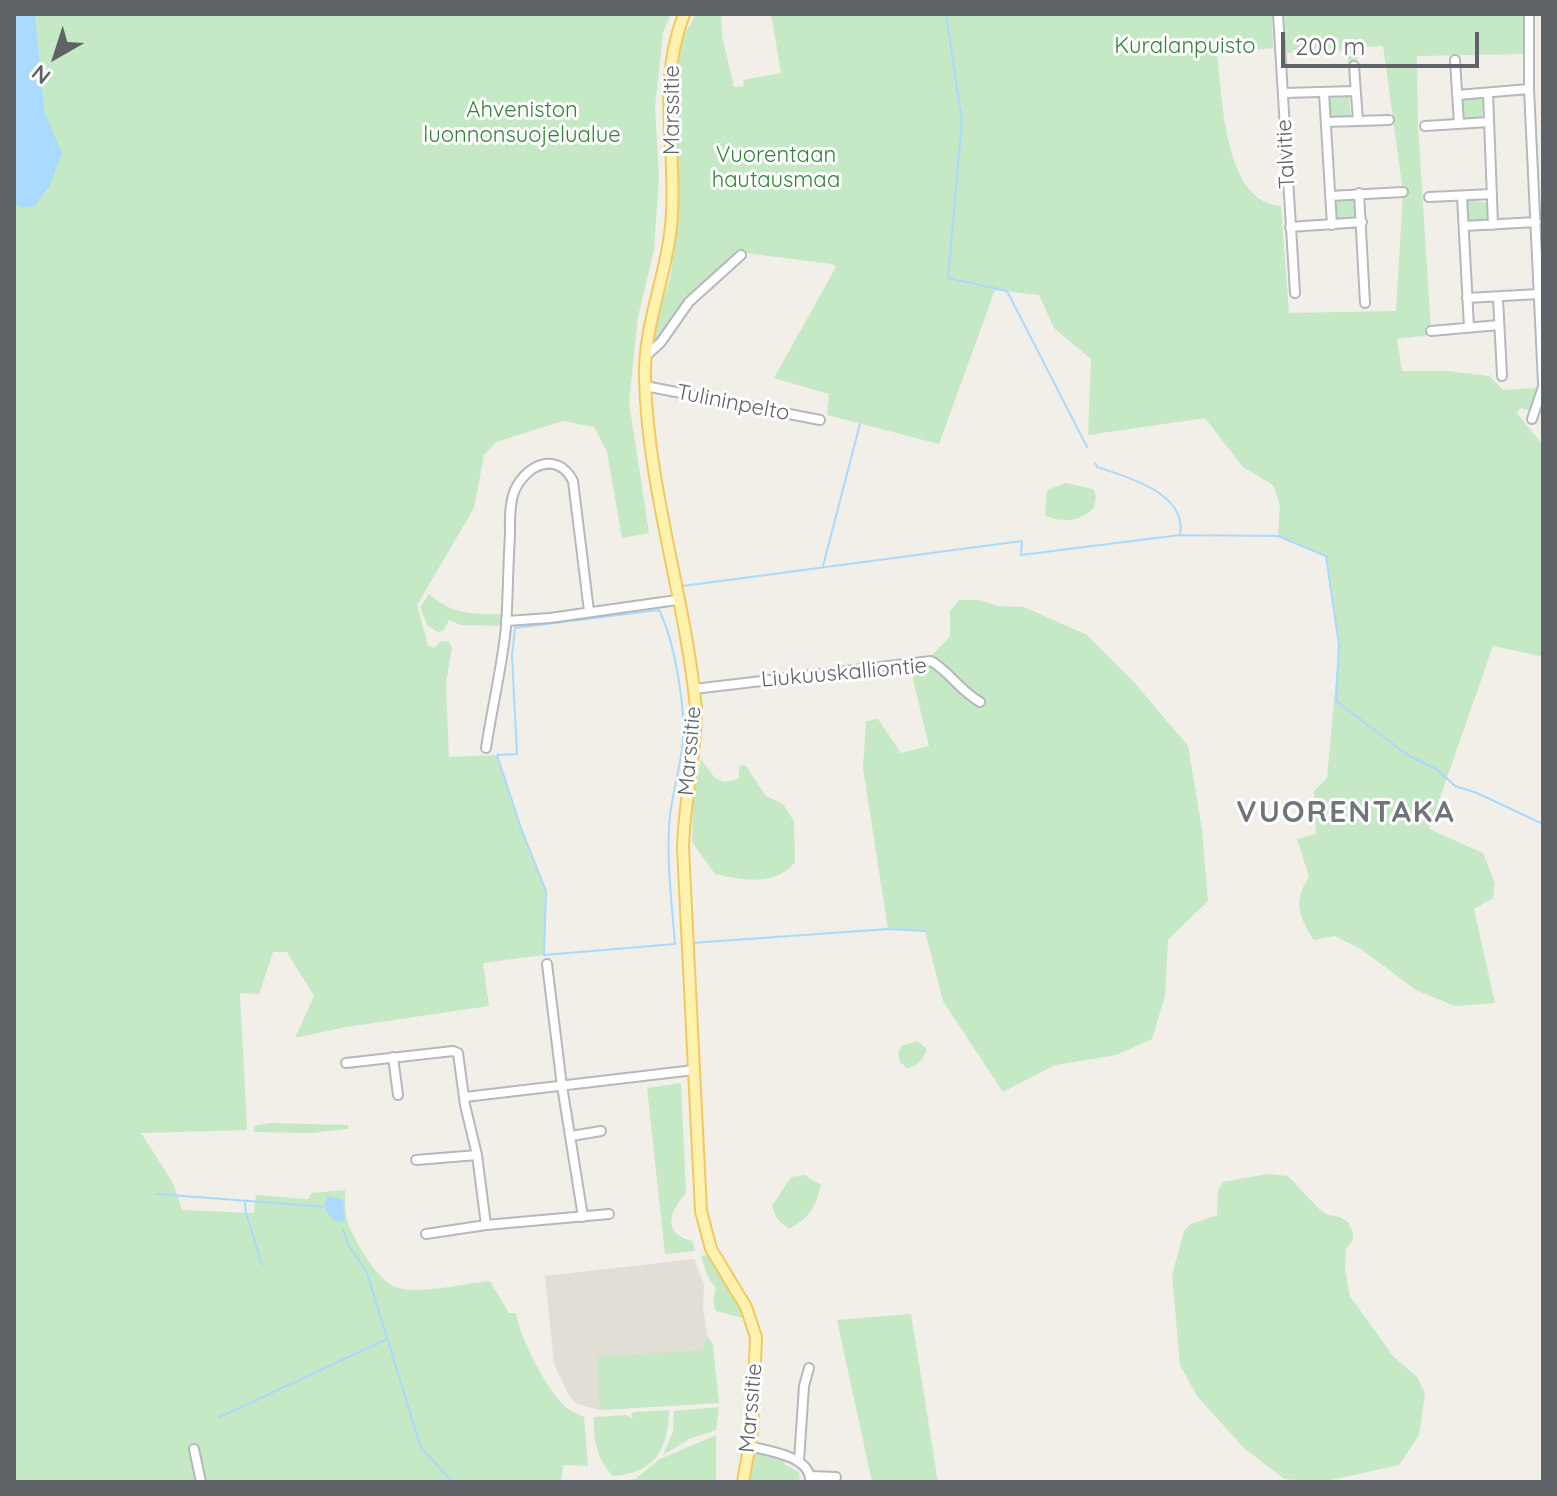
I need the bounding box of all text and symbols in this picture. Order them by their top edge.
north arrow [16,16,96,96]
scale bar [1285,16,1483,66]
text: 200 m [1295,31,1365,61]
park label: Kuralanpuisto [1114,33,1256,59]
text: N [26,59,56,91]
street label: Marssitie [659,65,685,155]
park label: Ahveniston luonnonsuojelualue [423,97,621,148]
street label: Talvitie [1271,118,1301,190]
park label: Vuorentaan hautausmaa [712,142,840,194]
street label: Tulininpelto [674,379,792,427]
street label: Liukuuskalliontie [760,653,928,693]
street label: Marssitie [673,705,707,797]
district label: VUORENTAKA [1236,795,1456,831]
street label: Marssitie [734,1362,768,1454]

